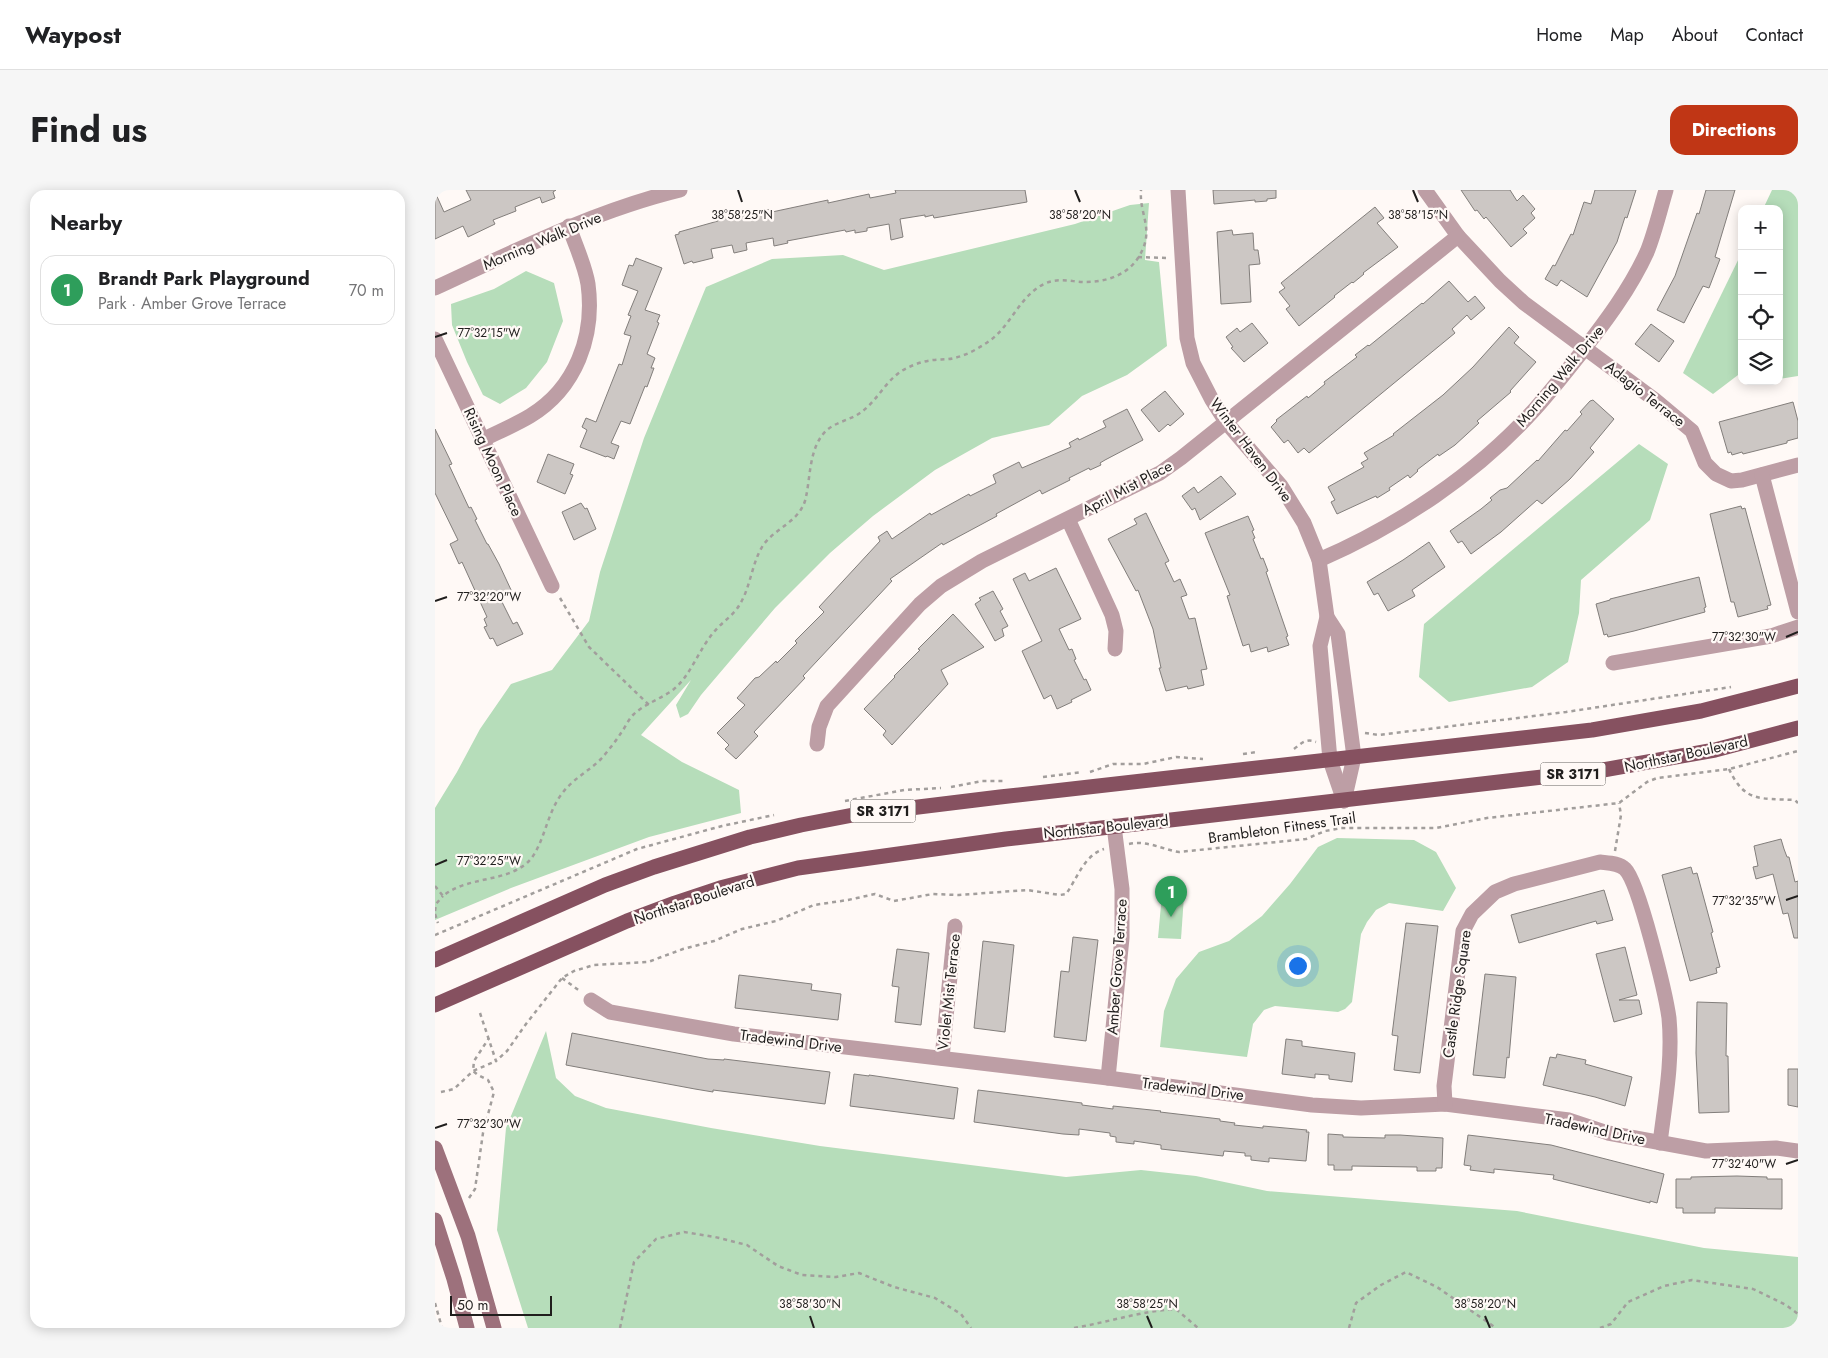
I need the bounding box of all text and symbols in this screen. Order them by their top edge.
text: Waypost [25,17,121,52]
text: Home [1536,22,1582,48]
text: Map [1610,22,1644,48]
text: About [1672,22,1717,48]
text: Contact [1745,22,1803,48]
text: Find us [30,105,147,155]
button: Directions [1670,105,1798,155]
map controls [1738,205,1783,385]
button: + [1738,205,1783,250]
street label: Morning Walk Drive [479,206,605,276]
text: 38°58'25"N [711,206,773,224]
text: 38°58'20"N [1049,206,1111,224]
text: 38°58'15"N [1388,206,1448,224]
text: Nearby [50,208,122,238]
button: − [1738,250,1783,295]
text: Brandt Park Playground [98,265,310,292]
text: 1 [63,279,71,302]
text: 70 m [349,279,384,302]
text: Park · Amber Grove Terrace [98,292,286,315]
button: locate [1738,295,1783,340]
street label: Morning Walk Drive [1511,320,1609,432]
text: 77°32'15"W [458,324,520,342]
button: layers [1738,340,1783,385]
street label: Adagio Terrace [1600,356,1690,433]
street label: Winter Haven Drive [1205,393,1298,507]
street label: Rising Moon Place [458,404,528,520]
street label: April Mist Place [1078,455,1176,521]
text: 77°32'20"W [457,588,521,606]
text: 77°32'30"W [1712,628,1776,646]
street label: Northstar Boulevard [1622,730,1750,778]
road number: SR 3171 [1541,762,1605,786]
road number: SR 3171 [851,800,915,822]
street label: Brambleton Fitness Trail [1207,807,1357,849]
street label: Northstar Boulevard [1042,809,1170,845]
text: 77°32'25"W [457,852,521,870]
street label: Northstar Boulevard [631,870,757,930]
pin: 1 [1155,876,1187,917]
text: 77°32'35"W [1712,892,1776,910]
street label: Amber Grove Terrace [1101,898,1133,1036]
street label: Castle Ridge Square [1437,928,1477,1059]
street label: Violet Mist Terrace [932,932,966,1051]
your location [1285,953,1311,979]
street label: Tradewind Drive [739,1024,844,1058]
street label: Tradewind Drive [1141,1072,1246,1106]
street label: Tradewind Drive [1543,1108,1648,1150]
text: 77°32'30"W [457,1115,521,1133]
text: 77°32'40"W [1712,1155,1776,1173]
scale bar [450,1293,553,1316]
text: 50 m [457,1295,488,1315]
text: 38°58'30"N [779,1295,841,1313]
text: 38°58'25"N [1116,1295,1178,1313]
text: 38°58'20"N [1454,1295,1516,1313]

